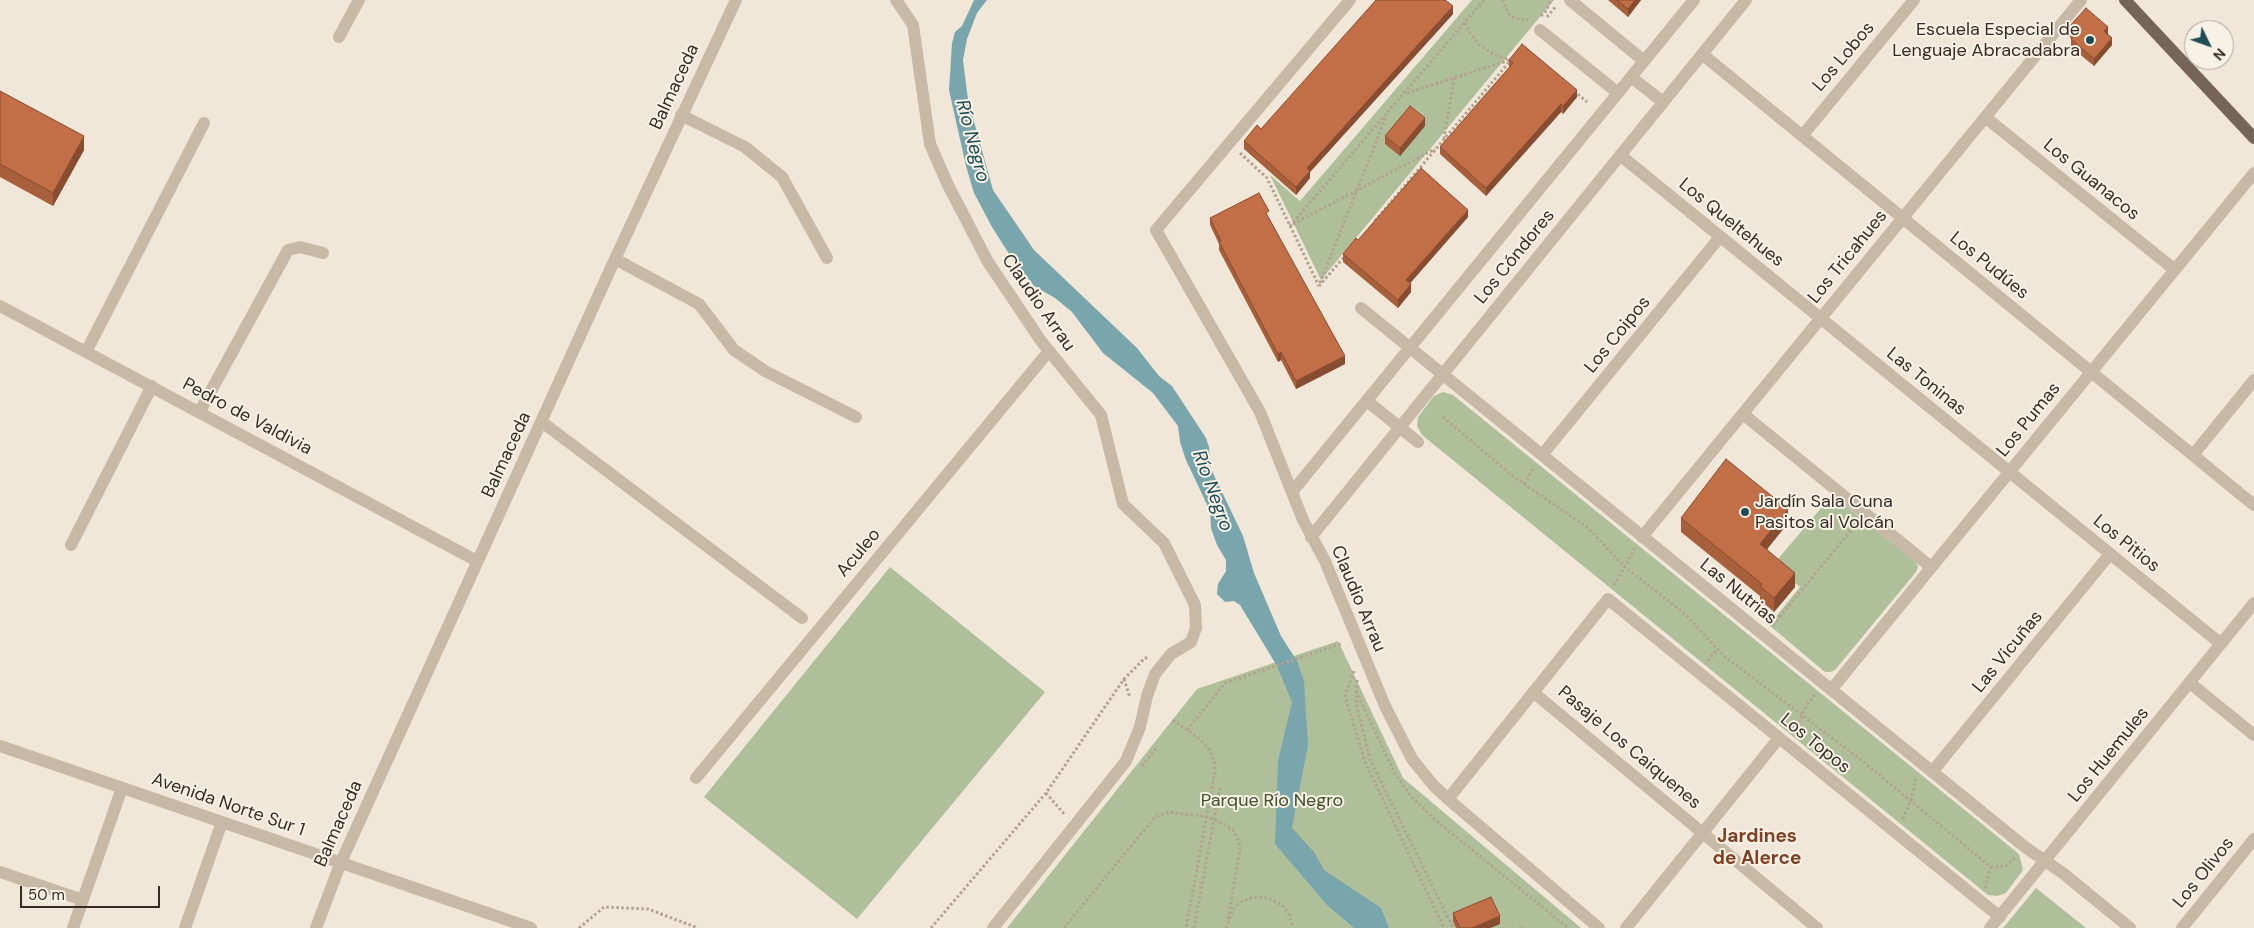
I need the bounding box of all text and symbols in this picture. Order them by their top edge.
street label: Los Lobos [1809,18,1879,96]
place label: Escuela Especial de Lenguaje Abracadabra [1892,19,2080,62]
north arrow [2184,20,2234,70]
marker: Escuela Especial de Lenguaje Abracadabra [2084,34,2096,46]
street label: Balmaceda [646,41,704,133]
text: N [2209,45,2230,64]
water label: Río Negro [950,97,994,185]
street label: Los Guanacos [2039,135,2143,225]
street label: Los Queltehues [1674,174,1788,272]
street label: Los Cóndores [1470,205,1560,309]
street label: Los Tricahues [1804,206,1892,308]
street label: Los Pudúes [1945,228,2033,304]
street label: Claudio Arrau [997,250,1079,356]
street label: Los Coipos [1581,292,1655,378]
street label: Las Toninas [1882,343,1970,421]
street label: Pedro de Valdivia [179,374,315,460]
street label: Los Pumas [1993,379,2065,461]
street label: Balmaceda [478,409,536,501]
water label: Río Negro [1187,447,1237,535]
place label: Jardín Sala Cuna Pasitos al Volcán [1755,491,1894,534]
marker: Jardín Sala Cuna Pasitos al Volcán [1739,506,1751,518]
street label: Los Pitios [2088,511,2164,577]
street label: Aculeo [832,524,886,582]
street label: Claudio Arrau [1326,543,1390,655]
street label: Las Nutrias [1695,554,1781,630]
street label: Las Vicuñas [1968,607,2048,697]
street label: Pasaje Los Caiquenes [1553,682,1705,814]
street label: Los Huemules [2064,703,2154,807]
street label: Los Topos [1776,709,1854,779]
street label: Avenida Norte Sur 1 [149,769,307,841]
street label: Balmaceda [310,778,368,870]
park label: Parque Río Negro [1201,790,1343,812]
district label: Jardines de Alerce [1713,826,1801,870]
street label: Los Olivos [2169,833,2239,913]
scale bar [22,876,162,908]
text: 50 m [28,885,65,905]

